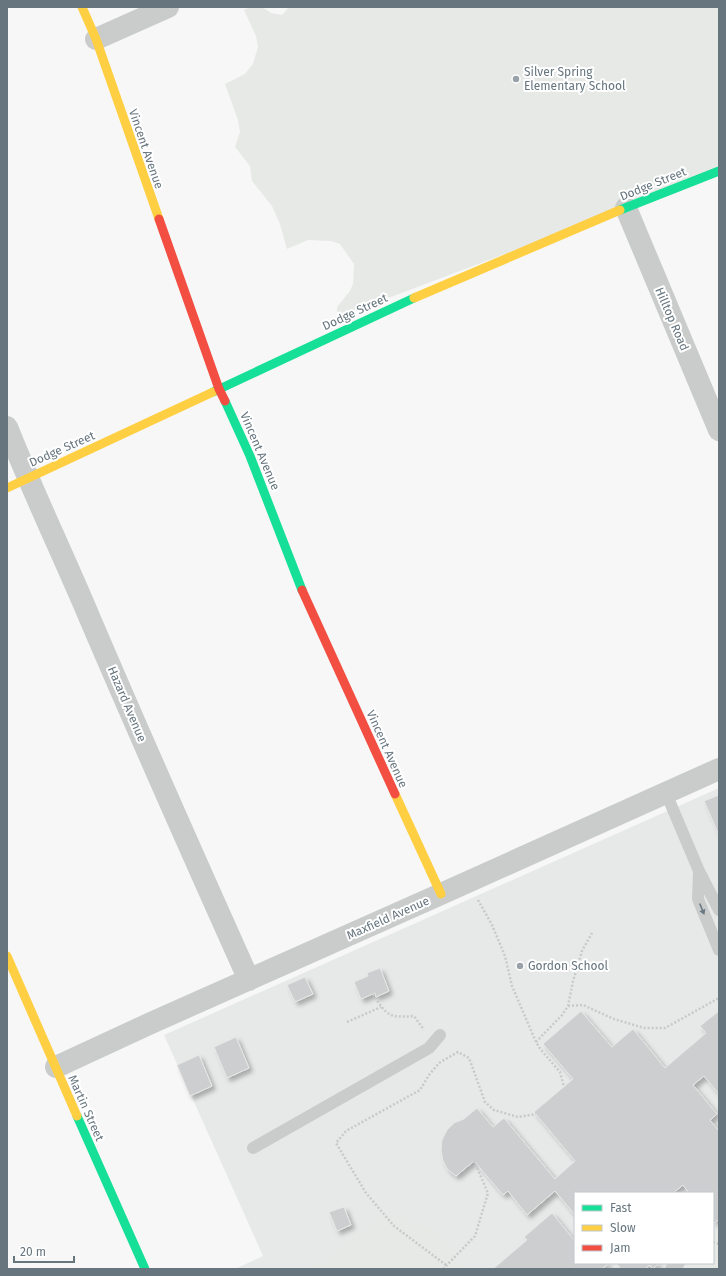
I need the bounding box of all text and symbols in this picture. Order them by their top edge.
place label: Silver Spring Elementary School [524,65,626,93]
marker: Silver Spring Elementary School [511,74,521,84]
street label: Vincent Avenue [126,107,166,191]
street label: Dodge Street [618,164,689,204]
street label: Hilltop Road [652,285,692,353]
street label: Dodge Street [320,291,390,333]
street label: Vincent Avenue [237,410,283,492]
street label: Dodge Street [27,428,98,470]
street label: Hazard Avenue [105,664,149,744]
street label: Vincent Avenue [364,708,410,790]
street label: Maxfield Avenue [345,894,431,942]
one-way arrow [700,904,706,916]
place label: Gordon School [528,959,609,973]
marker: Gordon School [515,961,525,971]
street label: Martin Street [65,1073,107,1144]
legend [574,1192,714,1264]
text: Fast [610,1201,632,1215]
text: Slow [610,1221,636,1235]
scale bar [14,1238,74,1264]
text: Jam [610,1241,630,1255]
text: 20 m [20,1245,46,1259]

